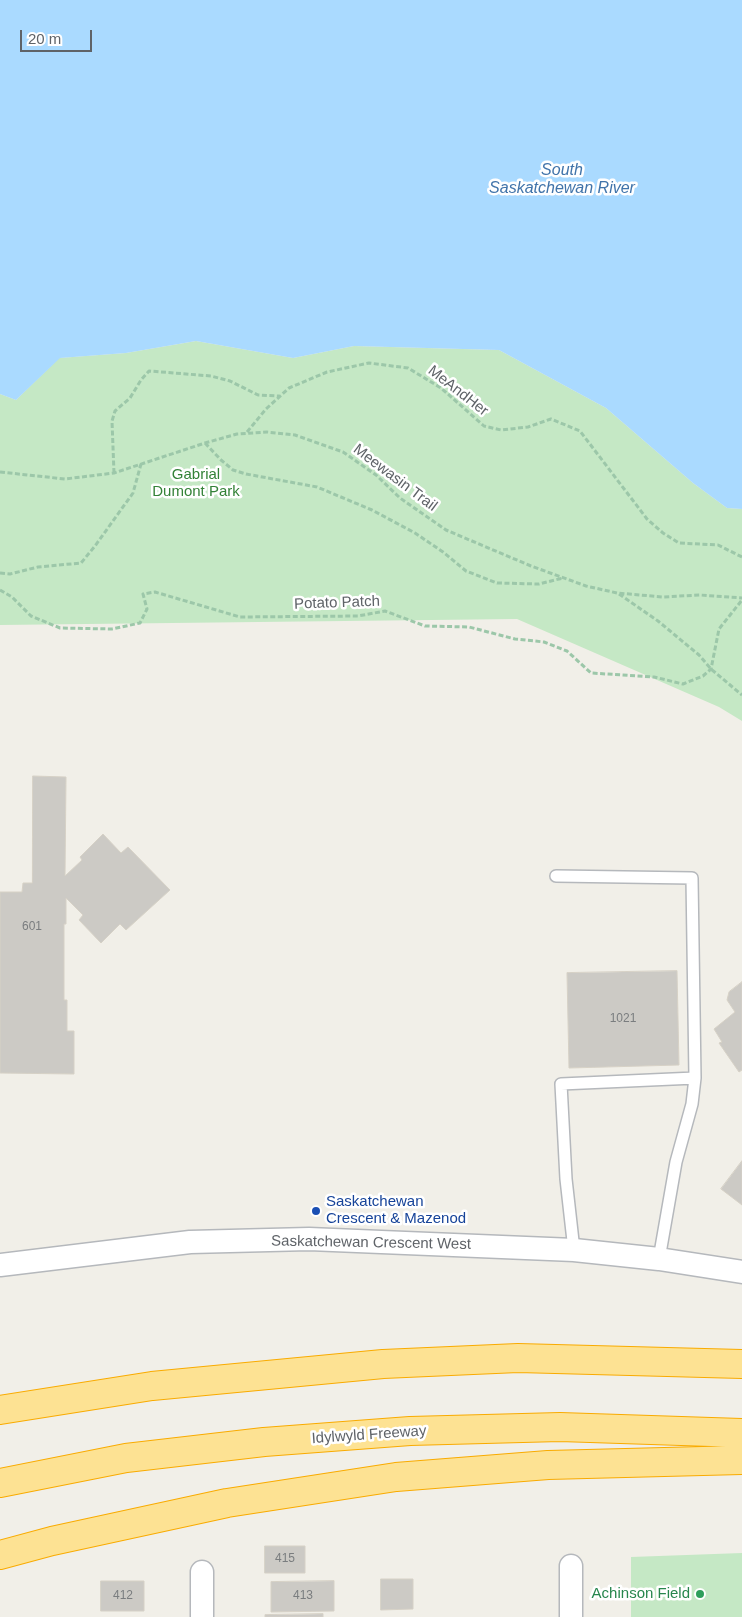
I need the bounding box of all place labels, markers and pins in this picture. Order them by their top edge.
place label: Saskatchewan Crescent & Mazenod [326,1193,466,1228]
marker: Saskatchewan Crescent & Mazenod [310,1205,322,1217]
place label: Achinson Field [592,1585,690,1603]
marker: Achinson Field [694,1588,706,1600]

